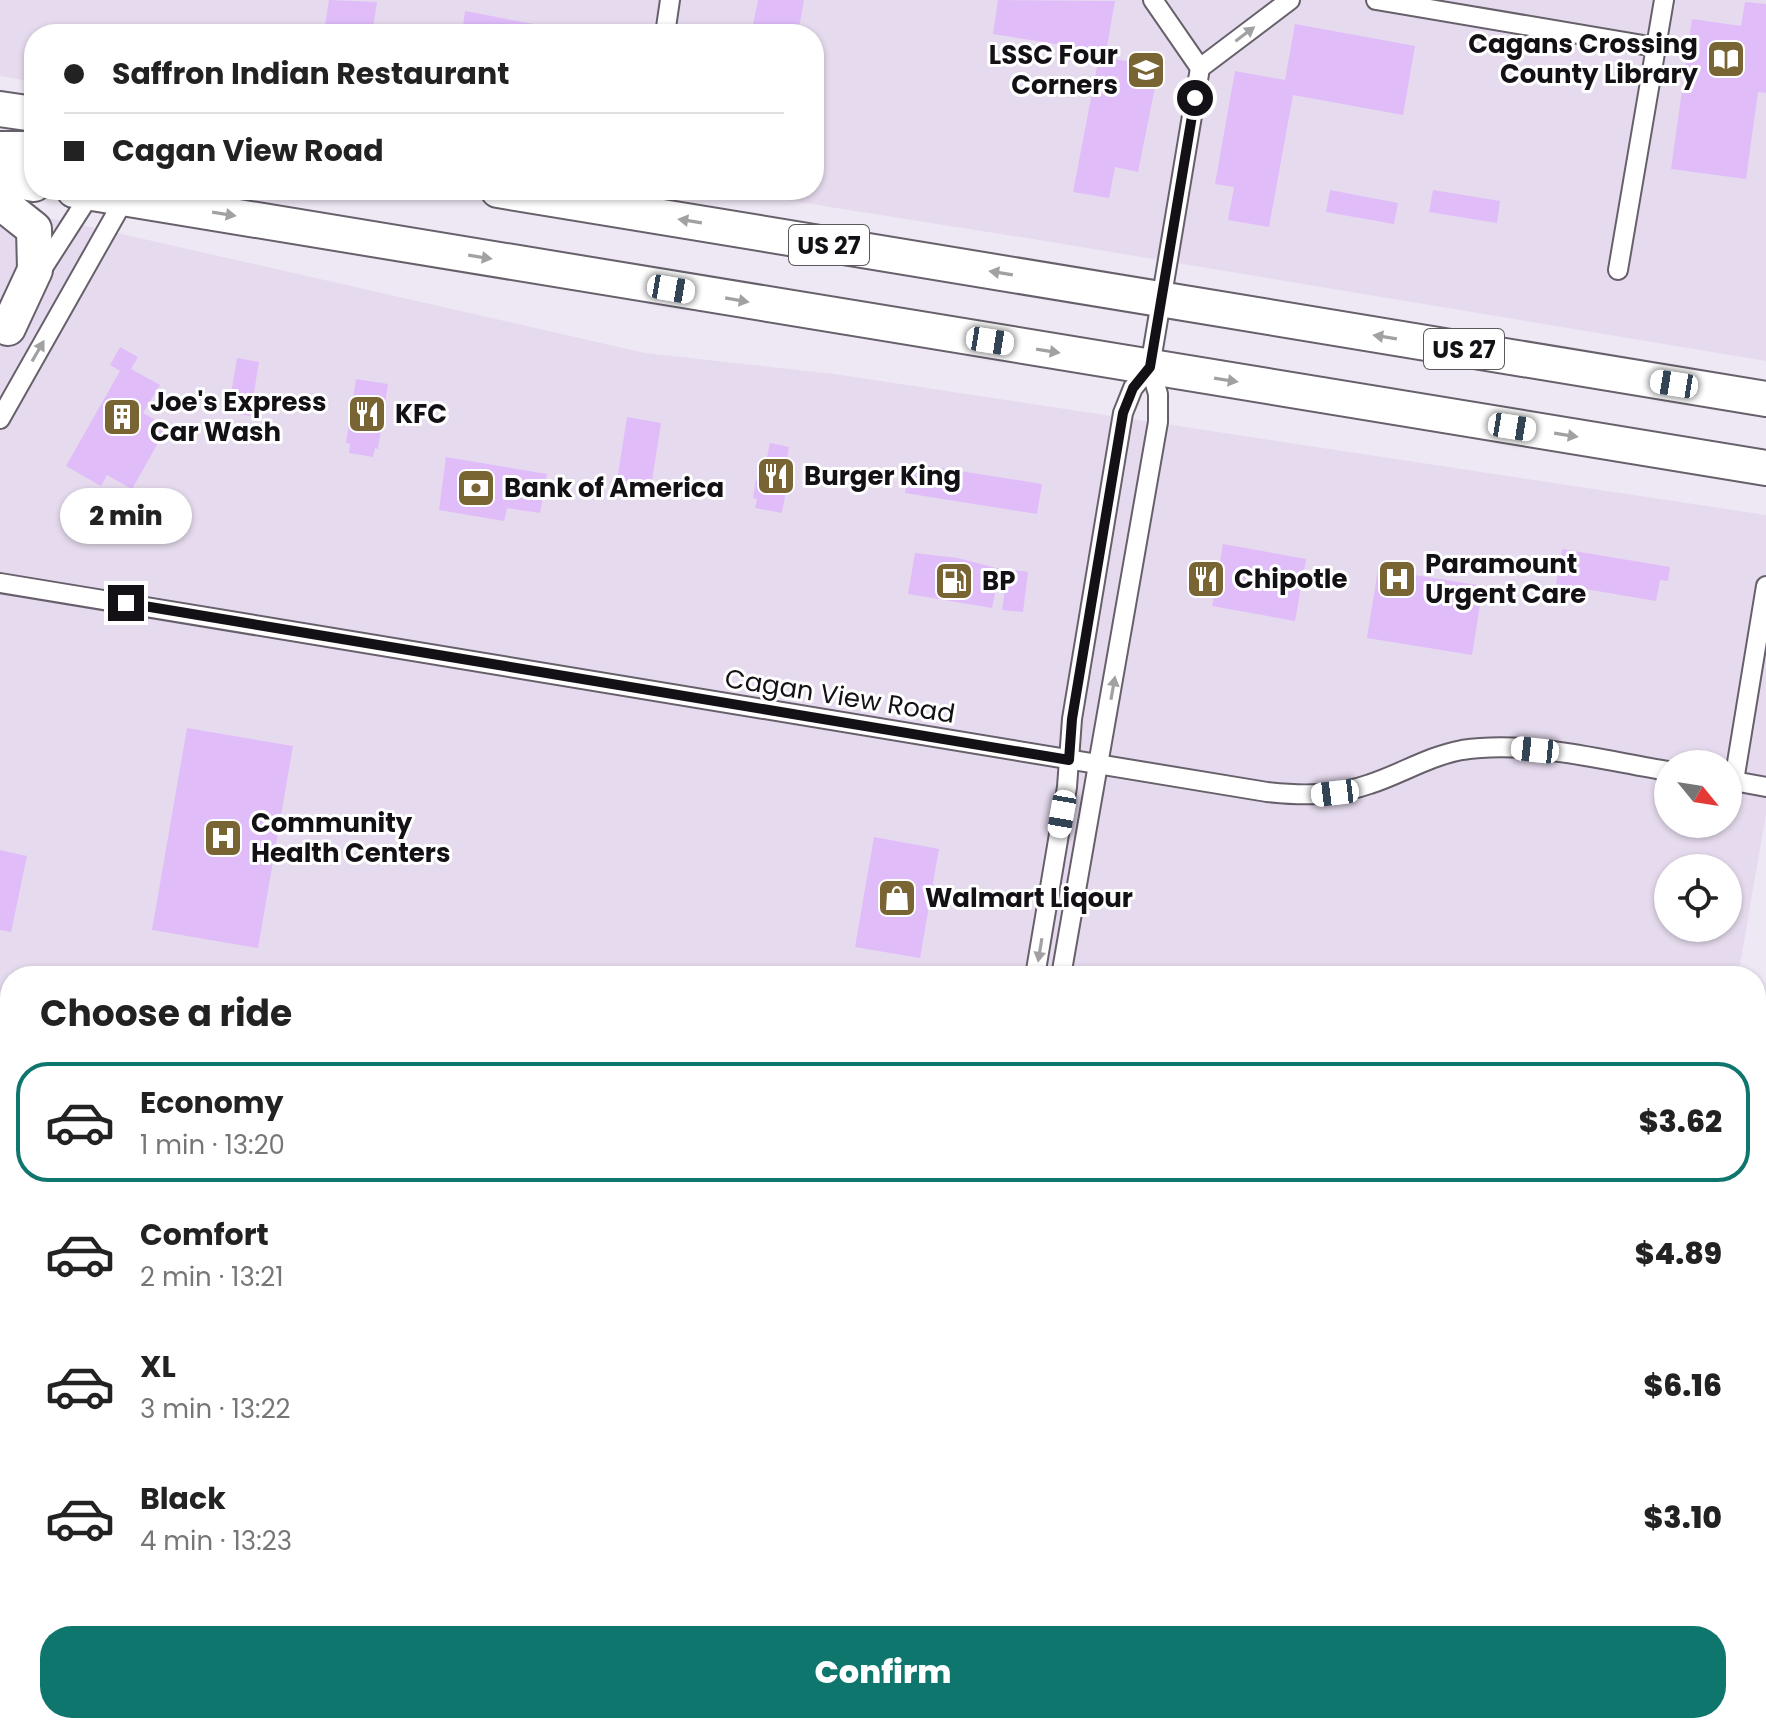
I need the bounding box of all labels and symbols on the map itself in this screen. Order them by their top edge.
place label: Cagans Crossing County Library [1468,26,1699,92]
one-way arrow [1235,27,1256,42]
place label: LSSC Four Corners [989,37,1118,103]
library icon: Cagans Crossing County Library [1705,38,1747,80]
school or university icon: LSSC Four Corners [1125,49,1167,91]
route start [1177,80,1213,116]
one-way arrow [211,209,236,221]
one-way arrow [677,215,702,227]
road number: US 27 [789,225,869,265]
one-way arrow [468,251,493,264]
one-way arrow [989,267,1014,279]
car [645,273,697,305]
one-way arrow [724,294,749,306]
car [964,325,1016,357]
road number: US 27 [1424,329,1504,369]
one-way arrow [1372,330,1397,342]
one-way arrow [31,340,45,362]
one-way arrow [1036,345,1061,357]
car [1648,368,1700,400]
one-way arrow [1214,374,1239,386]
place label: Joe's Express Car Wash [150,384,327,450]
restaurant icon: KFC [346,393,388,435]
building icon: Joe's Express Car Wash [101,396,143,438]
place label: KFC [395,396,447,432]
car [1486,411,1538,443]
one-way arrow [1554,430,1579,442]
restaurant icon: Burger King [755,455,797,497]
place label: Burger King [804,458,961,494]
bank icon: Bank of America [455,467,497,509]
place label: Bank of America [504,470,724,506]
callout: 2 min [60,487,192,543]
place label: Paramount Urgent Care [1425,546,1586,612]
restaurant icon: Chipotle [1185,558,1227,600]
hospital icon: Paramount Urgent Care [1376,558,1418,600]
fuel station icon: BP [933,560,975,602]
place label: Chipotle [1234,561,1347,597]
place label: BP [982,563,1015,599]
route end [108,585,144,621]
street label: Cagan View Road [722,660,958,732]
one-way arrow [1108,675,1120,700]
car [1510,736,1560,764]
north arrow [1654,750,1742,838]
car [1310,778,1360,808]
car [1046,788,1078,840]
place label: Community Health Centers [251,805,451,871]
hospital icon: Community Health Centers [202,817,244,859]
shop icon: Walmart Liqour [876,877,918,919]
place label: Walmart Liqour [925,880,1133,916]
one-way arrow [1033,938,1045,963]

